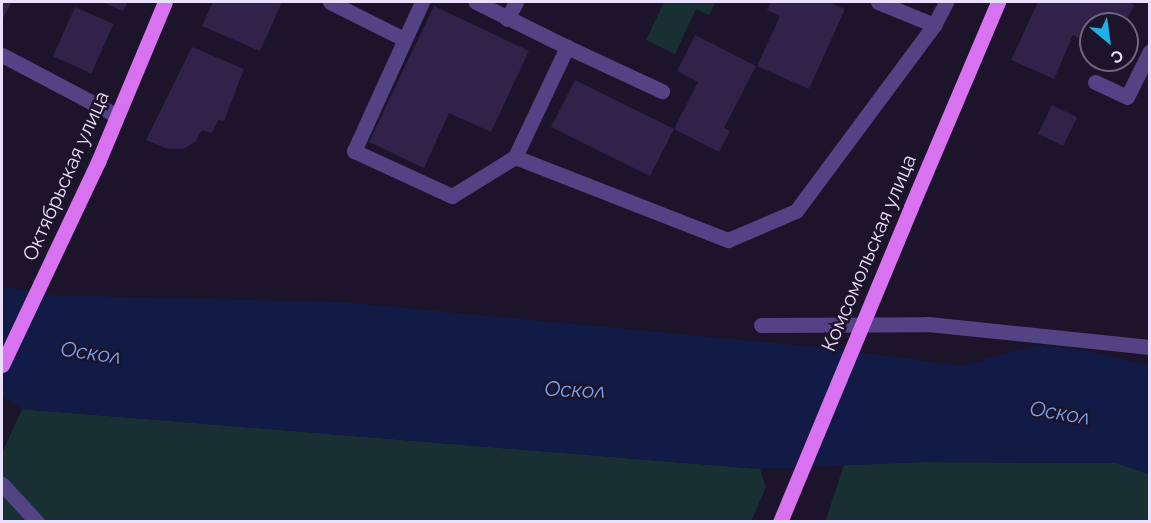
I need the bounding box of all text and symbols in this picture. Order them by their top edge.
north arrow [1079,12,1139,72]
text: С [1108,45,1126,67]
street label: Октябрьская улица [18,87,114,265]
street label: Комсомольская улица [817,151,921,355]
water label: Оскол [59,336,123,370]
water label: Оскол [544,376,606,404]
water label: Оскол [1028,396,1092,430]

